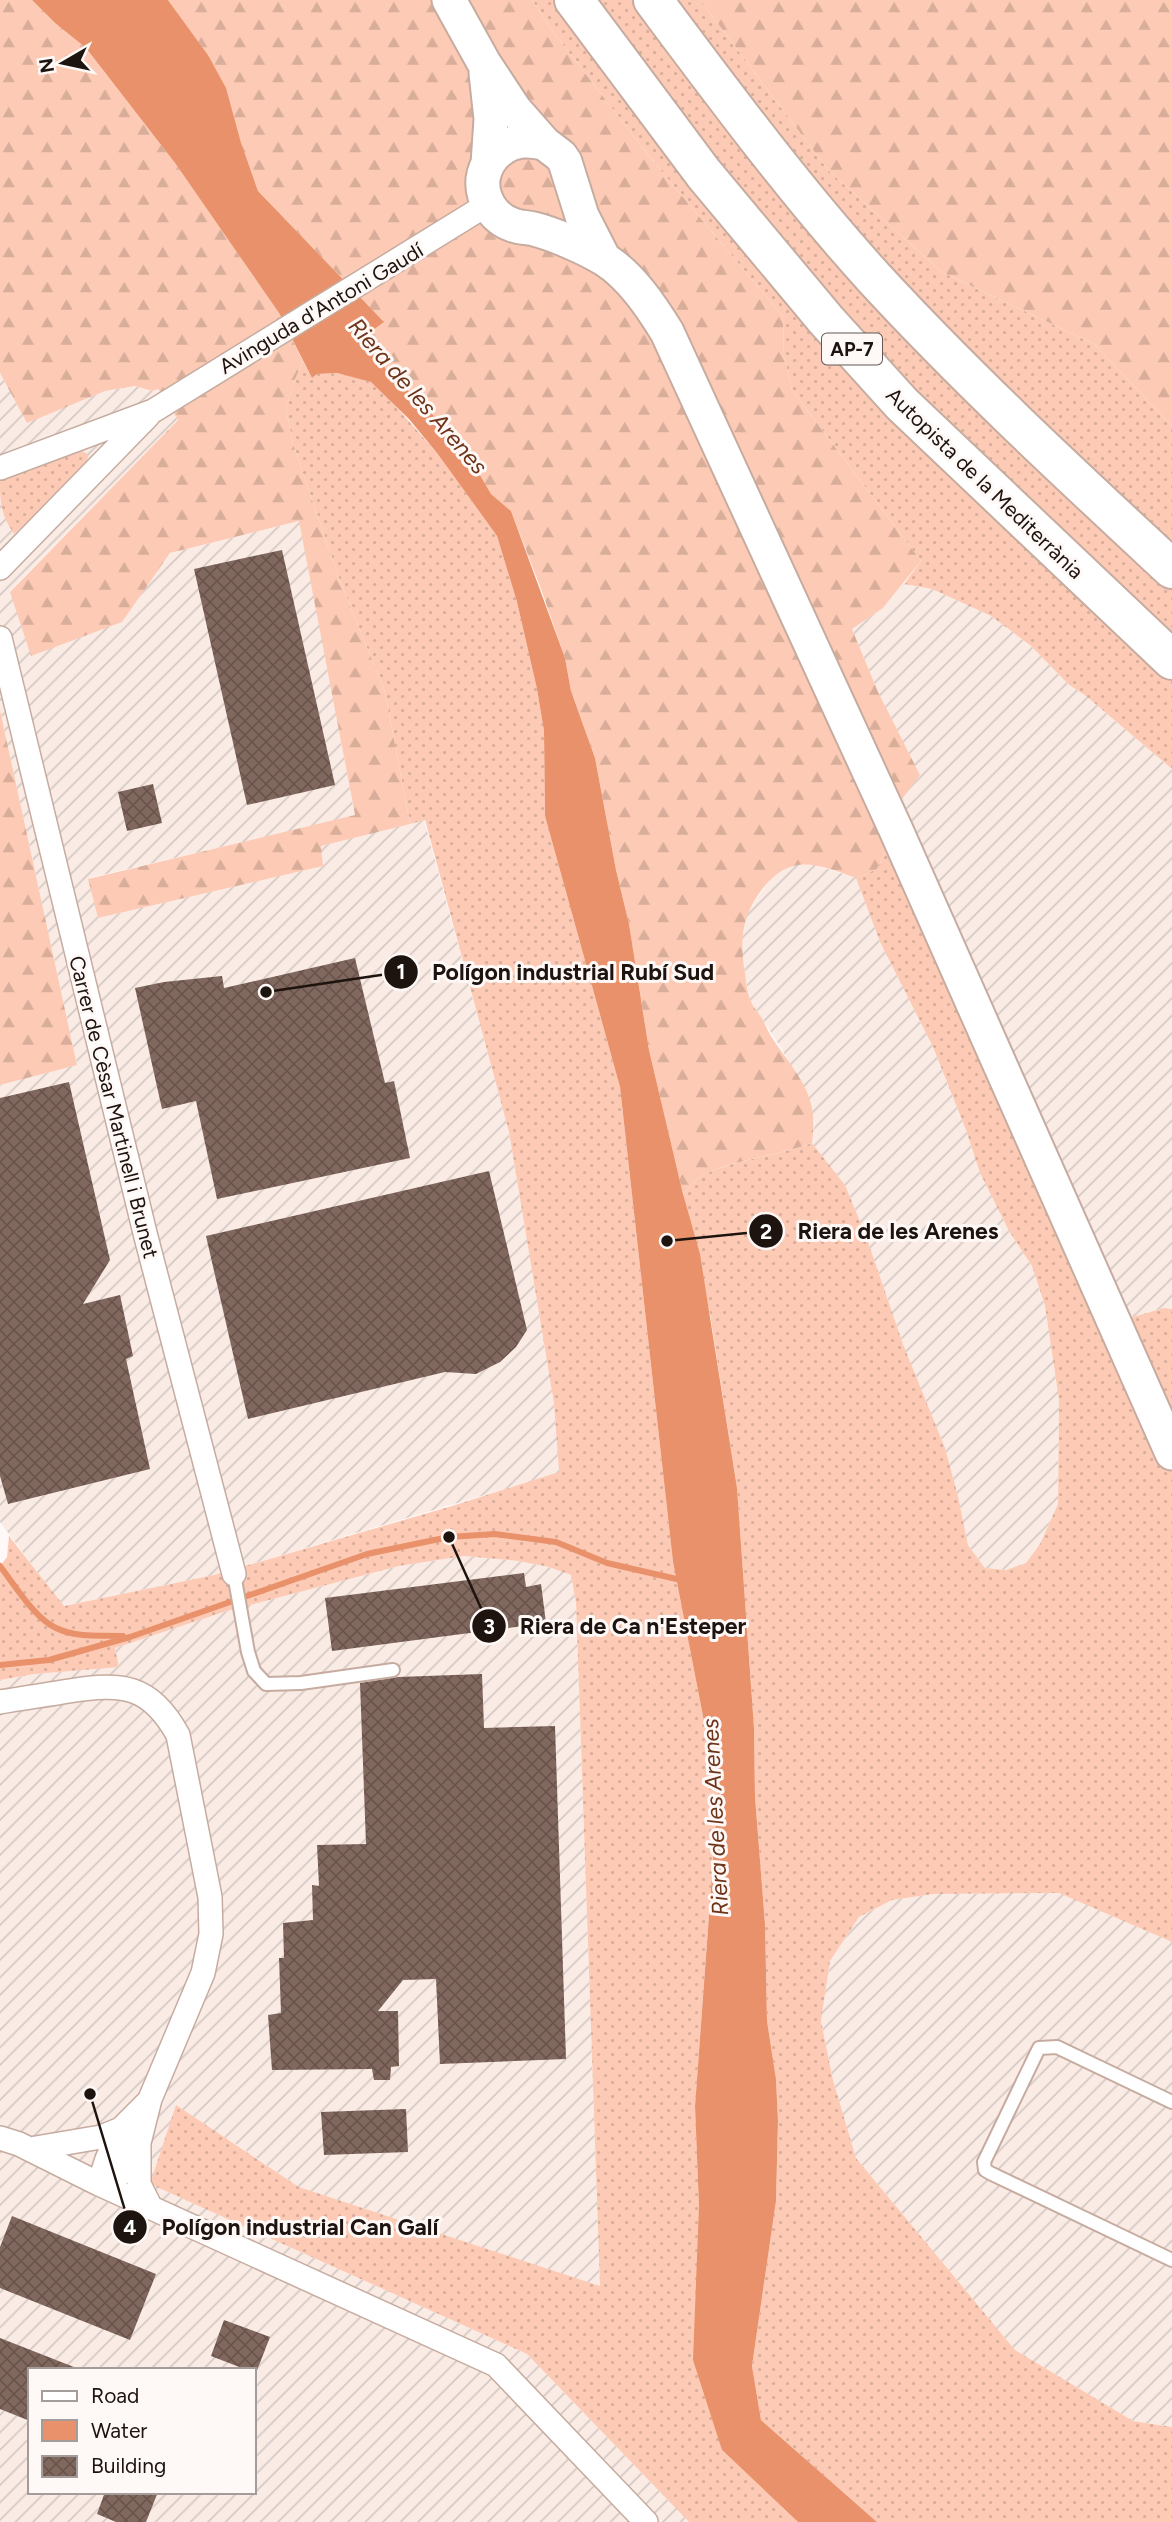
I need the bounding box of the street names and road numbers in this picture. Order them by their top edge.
street label: Avinguda d'Antoni Gaudí [214,237,429,379]
road number: AP-7 [822,334,882,364]
street label: Autopista de la Mediterrània [881,382,1089,584]
street label: Carrer de Cèsar Martinell i Brunet [64,953,164,1261]

